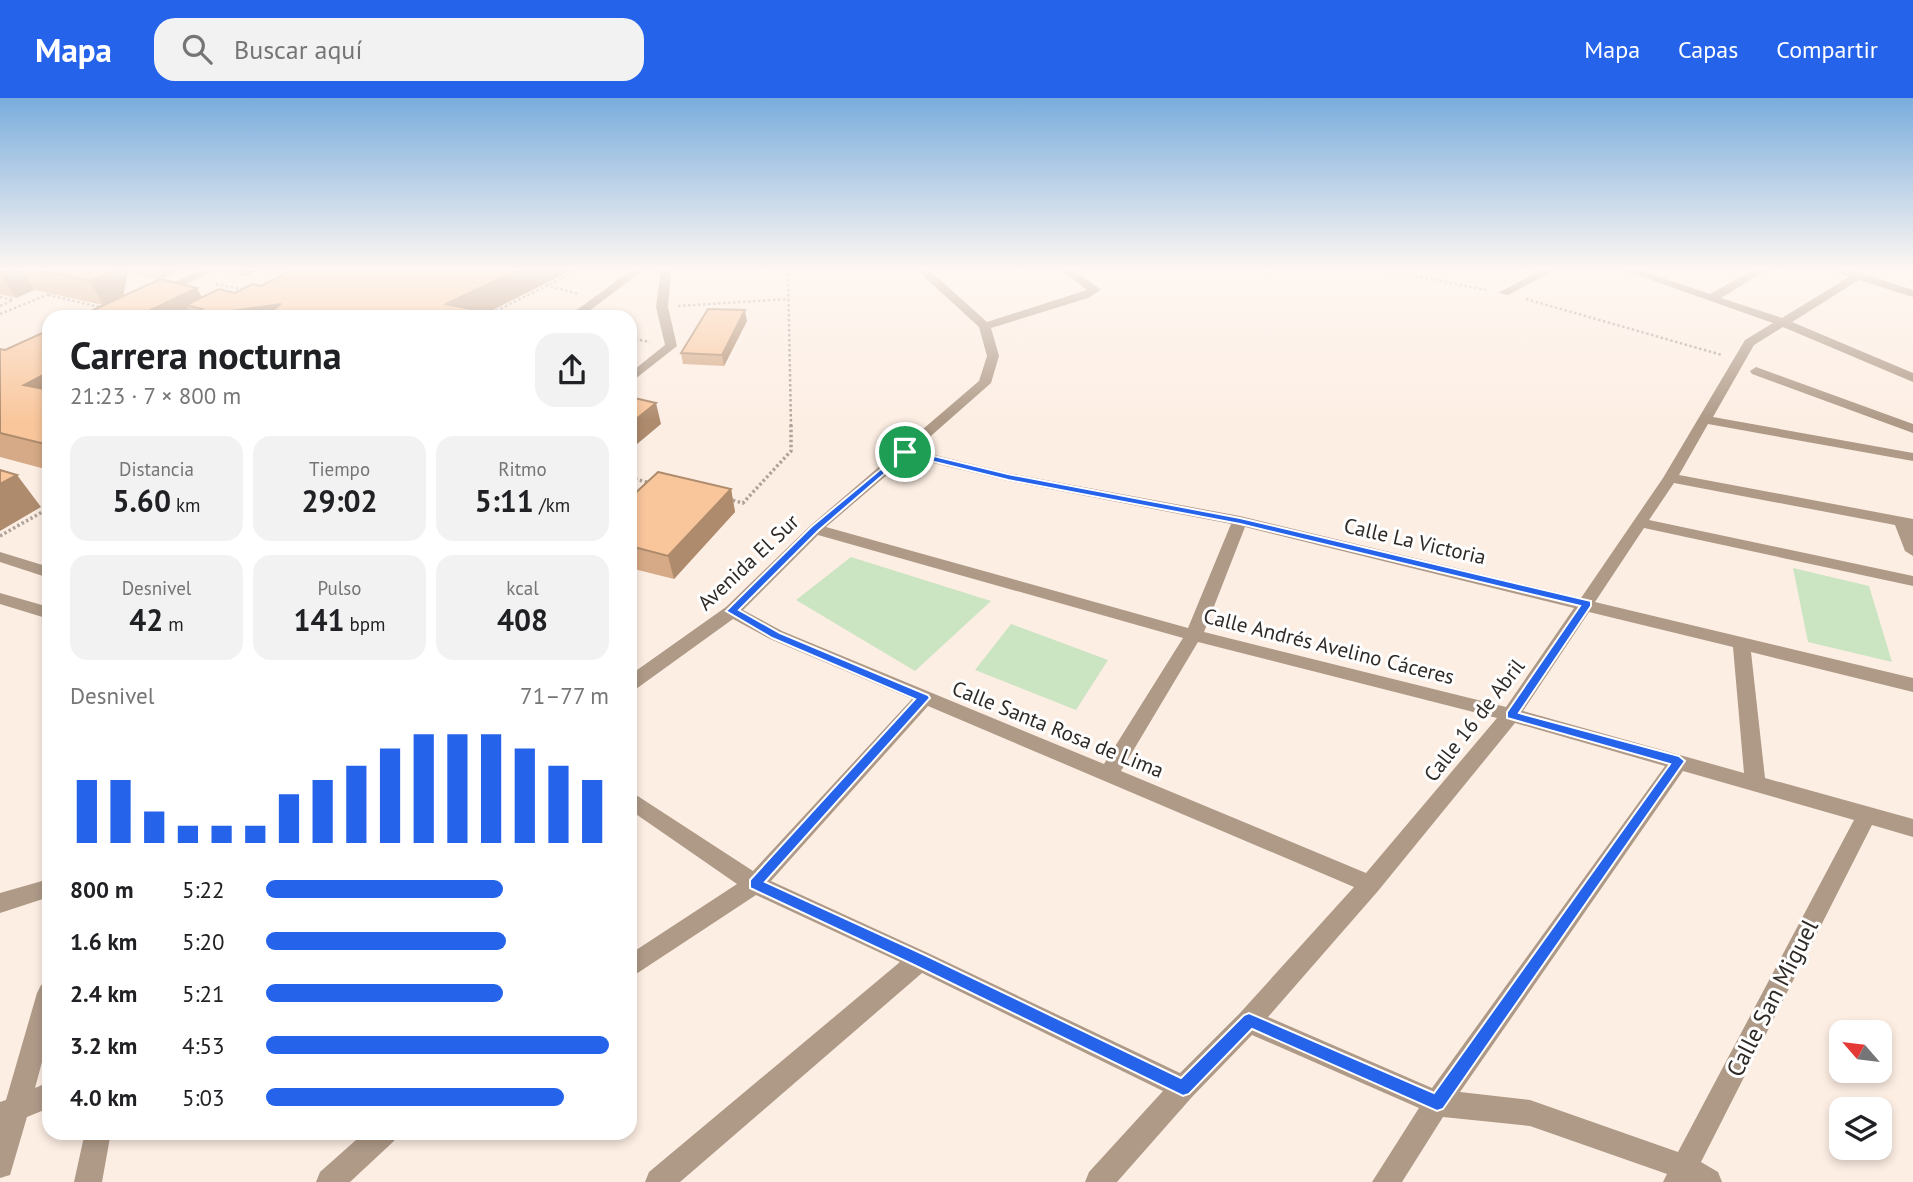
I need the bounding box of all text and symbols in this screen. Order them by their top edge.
search box [154,18,644,81]
text: Mapa [35,28,112,71]
icon: search [178,30,216,68]
text: Buscar aquí [234,33,362,66]
text: Mapa [1584,34,1640,65]
text: Capas [1678,34,1738,65]
text: Compartir [1776,34,1878,65]
text: Carrera nocturna [70,330,342,379]
button: share [535,333,609,407]
text: 21:23 · 7 × 800 m [70,381,241,410]
pin [875,422,935,482]
icon: arrive [886,433,924,471]
text: Distancia [119,457,194,481]
text: Tiempo [309,457,370,481]
text: Ritmo [498,457,547,481]
text: 5.60 [112,481,171,520]
text: 29:02 [301,481,378,520]
text: 5:11 [475,481,534,520]
text: km [171,493,201,517]
text: /km [534,493,570,517]
street label: Avenida El Sur [692,508,804,616]
street label: Calle La Victoria [1341,512,1489,570]
text: Desnivel [122,576,191,600]
text: Pulso [318,576,361,600]
text: kcal [506,576,539,600]
text: 42 [129,600,163,639]
text: 141 [293,600,344,639]
text: 408 [497,600,548,639]
street label: Calle Andrés Avelino Cáceres [1201,602,1457,690]
text: m [163,612,184,636]
text: bpm [344,612,386,636]
street label: Calle 16 de Abril [1418,653,1530,787]
street label: Calle Santa Rosa de Lima [948,674,1168,784]
text: Desnivel [70,681,154,710]
text: 71–77 m [520,681,609,710]
text: 800 m [70,875,133,904]
text: 5:22 [182,875,225,904]
street label: Calle San Miguel [1719,914,1825,1082]
text: 1.6 km [70,927,137,956]
text: 5:20 [182,927,225,956]
text: 2.4 km [70,979,137,1008]
text: 5:21 [182,979,225,1008]
north arrow [1829,1020,1892,1083]
map controls [1829,1020,1892,1160]
text: 3.2 km [70,1031,137,1060]
text: 4:53 [182,1031,225,1060]
text: 4.0 km [70,1083,137,1112]
text: 5:03 [182,1083,225,1112]
button: layers [1829,1097,1892,1160]

